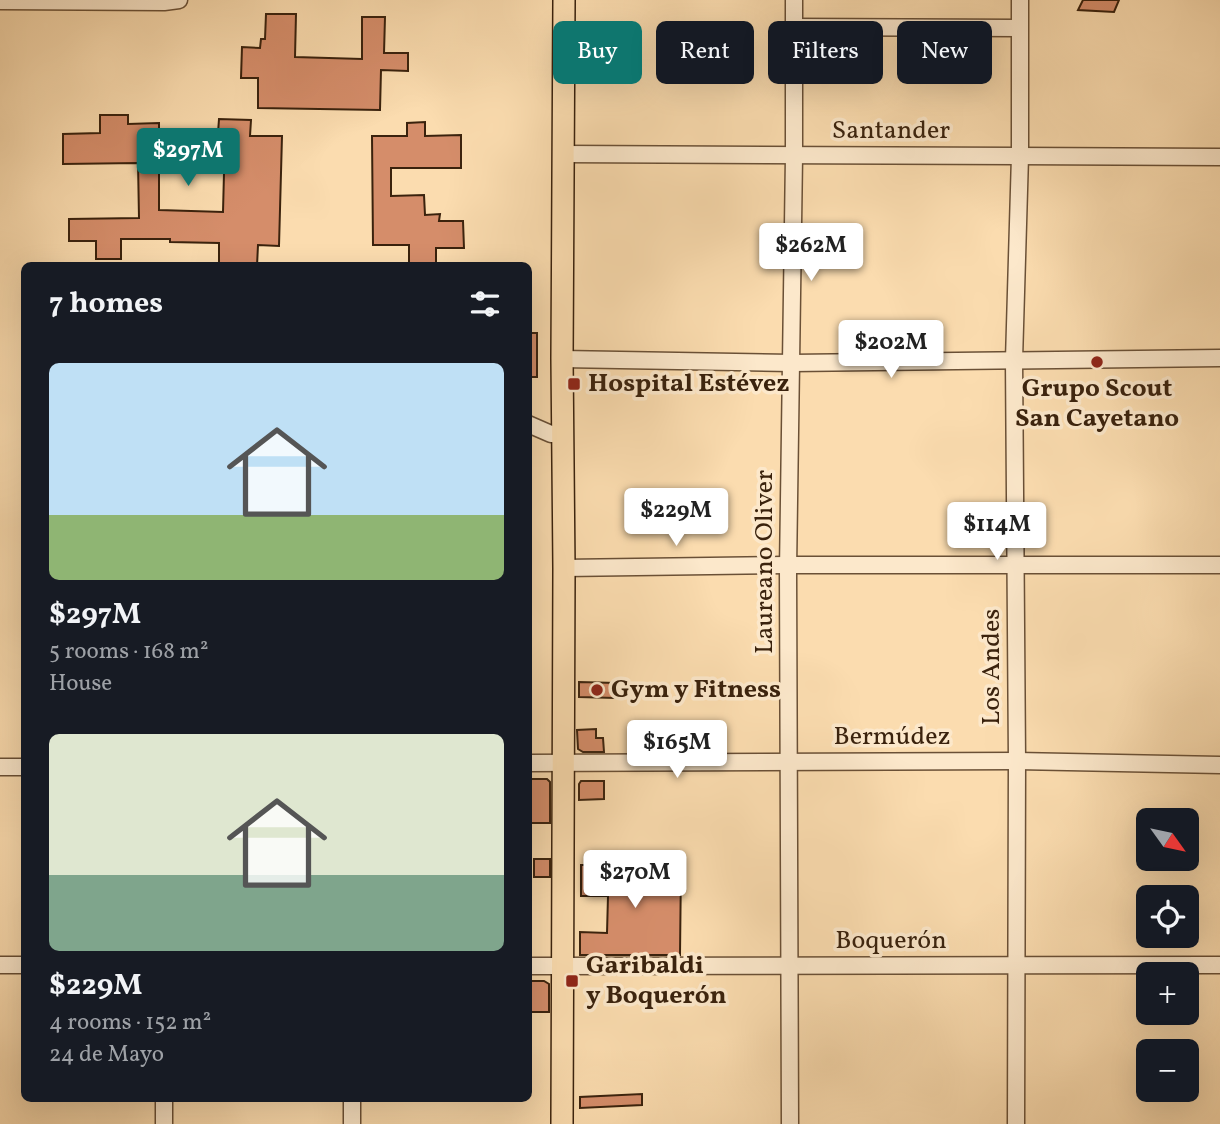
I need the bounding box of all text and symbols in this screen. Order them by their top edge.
chip: Buy [553,21,642,84]
chip: Rent [656,21,754,84]
chip: Filters [768,21,883,84]
chip: New [897,21,992,84]
street label: Santander [832,113,950,149]
pin: $297M [139,128,237,188]
text: $297M [153,135,223,167]
pin: $262M [762,224,860,283]
text: $262M [775,230,847,262]
text: 7 homes [49,283,163,325]
icon: filters [466,285,504,323]
pin: $202M [842,320,940,380]
text: $202M [854,327,928,359]
marker: Grupo Scout San Cayetano [1089,354,1105,370]
place label: Hospital Estévez [588,366,790,402]
place label: Grupo Scout San Cayetano [1015,371,1179,437]
marker: Hospital Estévez [566,376,582,392]
icon: home [214,409,340,535]
street label: Laureano Oliver [747,470,783,654]
pin: $229M [627,489,725,548]
text: $229M [640,495,712,527]
pin: $114M [948,503,1046,562]
text: $114M [963,509,1031,541]
text: $297M [49,594,141,636]
street label: Los Andes [974,609,1010,725]
text: 5 rooms · 168 m² [49,636,208,668]
text: House [49,668,112,700]
place label: Gym y Fitness [611,672,781,708]
marker: Gym y Fitness [589,682,605,698]
street label: Bermúdez [833,719,951,755]
pin: $165M [628,720,726,780]
text: $165M [643,727,711,759]
icon: home [214,780,340,906]
north arrow [1136,808,1199,872]
map controls [1136,808,1199,1102]
pin: $270M [586,850,684,910]
text: $270M [599,857,671,889]
button: locate [1136,885,1199,948]
street label: Boquerón [835,923,947,959]
place label: Garibaldi y Boquerón [586,948,727,1014]
button: + [1136,962,1199,1025]
text: $229M [49,965,142,1007]
marker: Garibaldi y Boquerón [564,973,580,989]
text: 4 rooms · 152 m² [49,1007,211,1039]
text: 24 de Mayo [49,1039,164,1071]
button: − [1136,1039,1199,1102]

